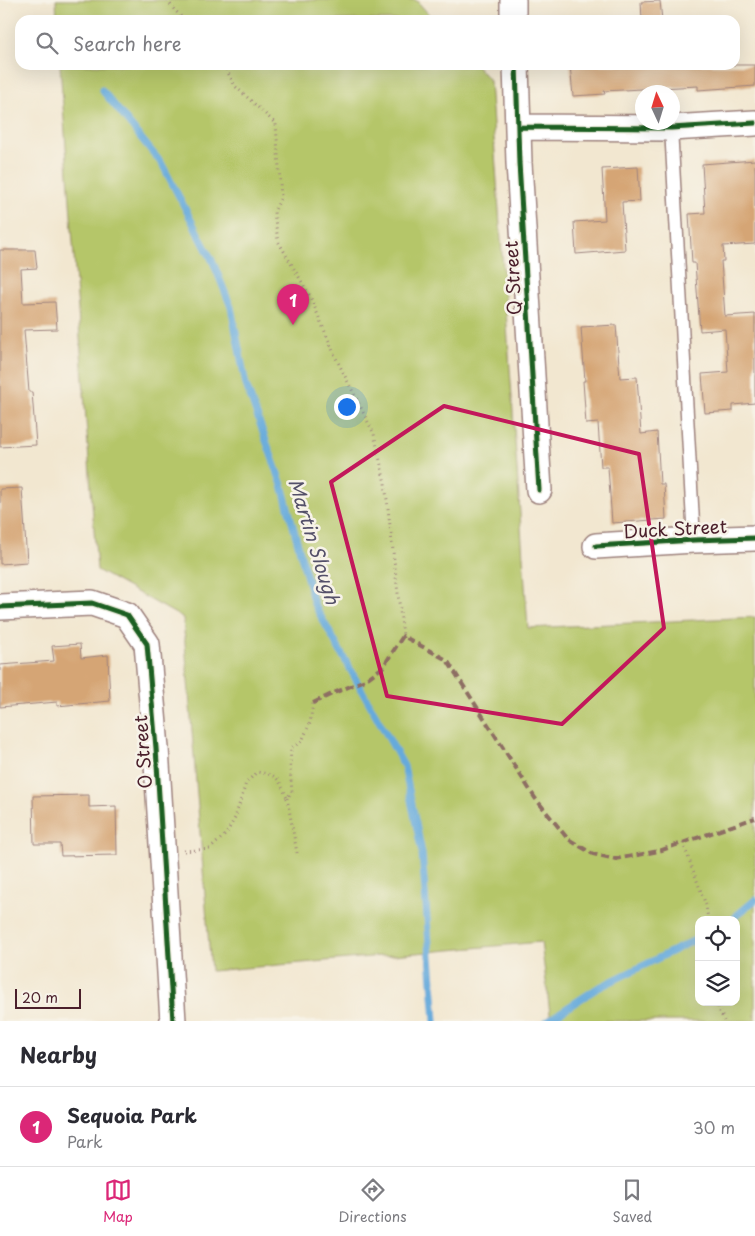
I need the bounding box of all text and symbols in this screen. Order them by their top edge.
search box [15,15,740,70]
icon: search [33,29,61,57]
text: Search here [73,29,182,57]
north arrow [635,85,680,130]
street label: Q Street [497,240,527,316]
pin: 1 [277,284,309,325]
your location [334,394,360,420]
water label: Martin Slough [283,474,348,608]
street label: Duck Street [622,512,728,544]
street label: O Street [126,714,158,790]
map controls [695,916,740,1006]
button: locate [695,916,740,961]
button: layers [695,961,740,1006]
scale bar [15,986,81,1009]
text: 20 m [22,987,58,1008]
text: Nearby [20,1038,97,1070]
text: Sequoia Park [67,1101,197,1129]
text: 1 [32,1115,40,1139]
text: 30 m [693,1115,735,1139]
text: Park [67,1129,103,1153]
tab: Map [103,1176,133,1227]
tab: Directions [339,1176,407,1227]
tab: Saved [612,1176,652,1227]

